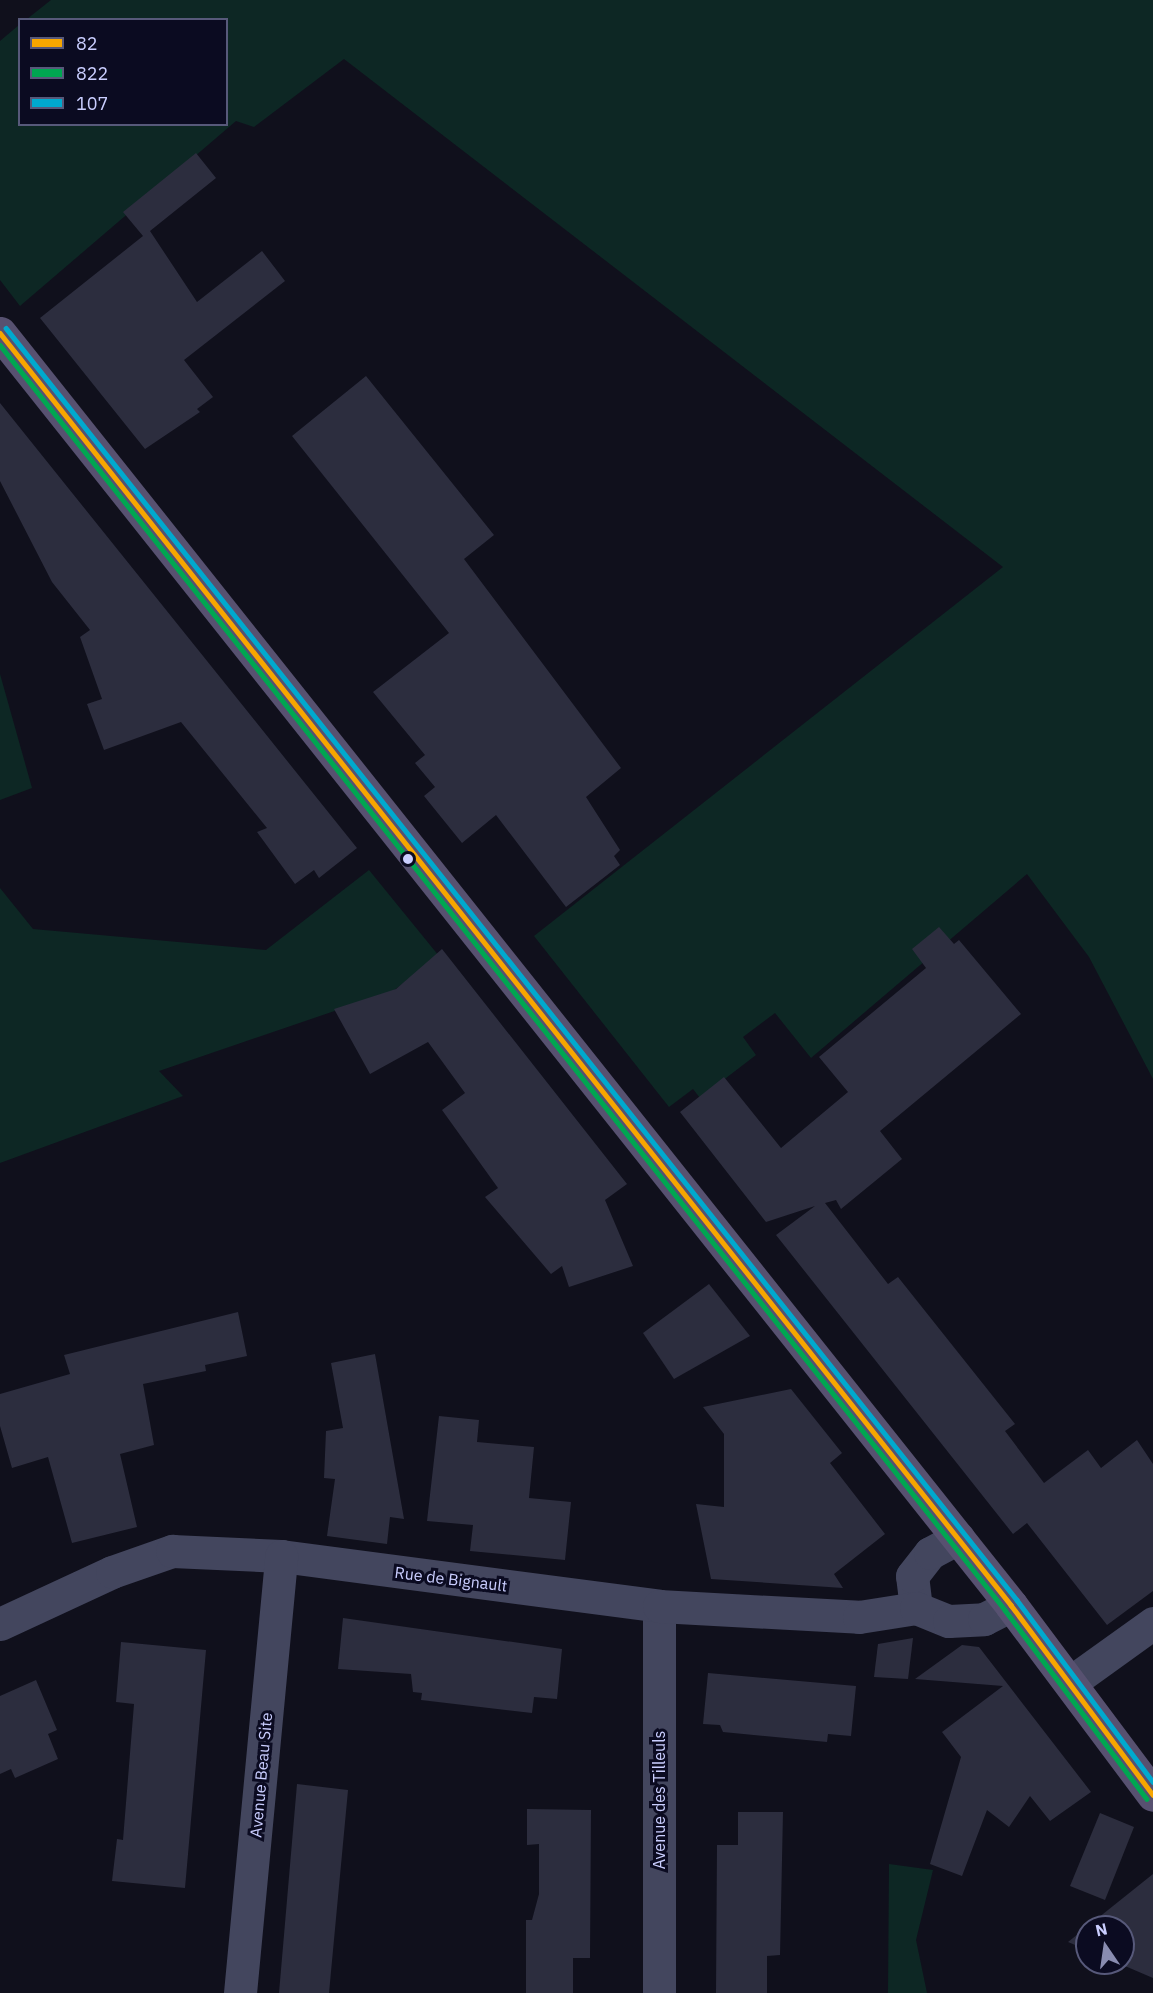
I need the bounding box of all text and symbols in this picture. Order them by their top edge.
legend [18,18,228,126]
text: 82 [76,32,98,55]
text: 822 [76,62,108,85]
text: 107 [76,92,108,115]
unlabelled marker [402,853,414,865]
street label: Rue de Bignault [394,1563,508,1595]
street label: Avenue Beau Site [246,1712,276,1838]
street label: Avenue des Tilleuls [649,1731,669,1869]
north arrow [1075,1915,1135,1975]
text: N [1094,1918,1109,1940]

